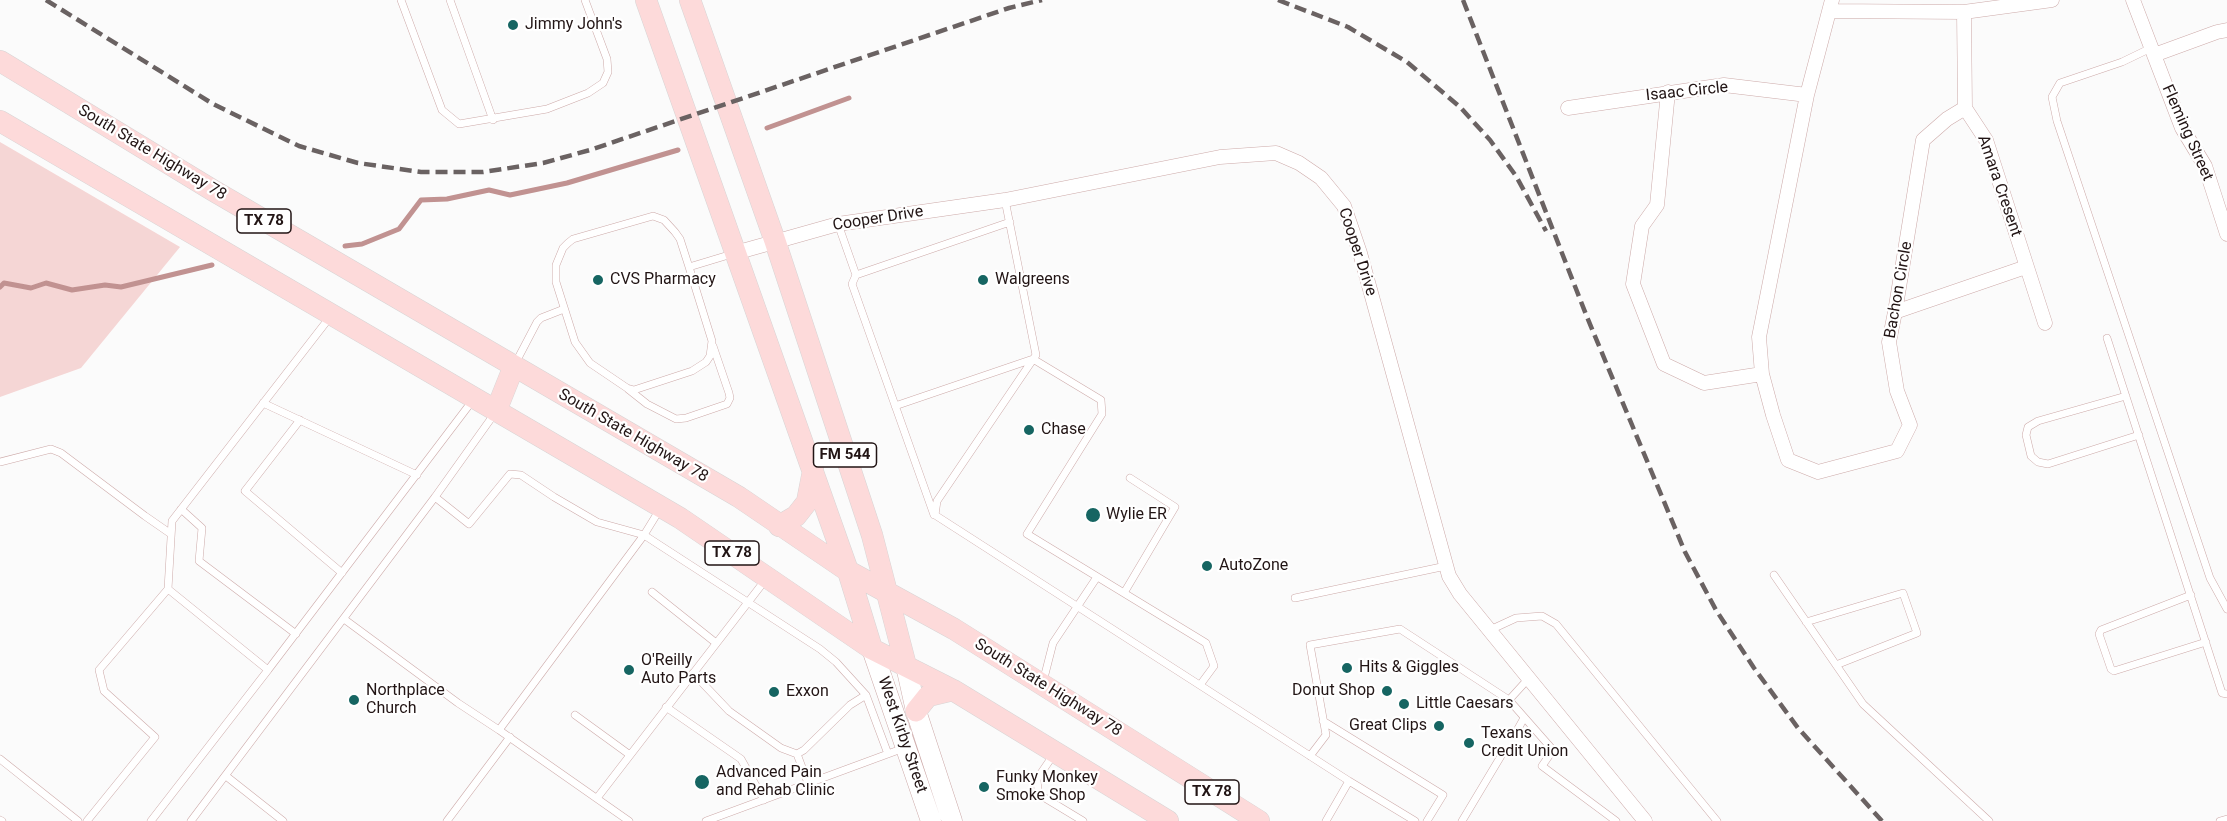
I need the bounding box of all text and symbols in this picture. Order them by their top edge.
place label: Jimmy John's [525,15,623,35]
marker: Jimmy John's [506,18,520,32]
street label: Isaac Circle [1645,78,1729,106]
street label: Fleming Street [2157,82,2217,184]
street label: South State Highway 78 [74,101,230,205]
street label: Amara Cresent [1973,133,2025,239]
street label: Cooper Drive [831,202,925,236]
street label: Cooper Drive [1334,206,1380,298]
road number: TX 78 [237,209,291,233]
street label: Bachon Circle [1881,240,1917,340]
place label: CVS Pharmacy [610,270,716,290]
place label: Walgreens [995,270,1070,290]
marker: CVS Pharmacy [591,273,605,287]
marker: Walgreens [976,273,990,287]
street label: South State Highway 78 [555,385,711,487]
place label: Chase [1041,420,1086,440]
marker: Chase [1022,423,1036,437]
road number: FM 544 [814,443,876,467]
place label: Wylie ER [1106,505,1167,525]
marker: Wylie ER [1084,506,1102,524]
road number: TX 78 [705,541,759,565]
place label: AutoZone [1219,556,1288,576]
marker: AutoZone [1200,559,1214,573]
street label: South State Highway 78 [971,635,1125,741]
place label: O'Reilly Auto Parts [641,651,716,689]
place label: Hits & Giggles [1359,658,1459,678]
marker: Hits & Giggles [1340,661,1354,675]
marker: O'Reilly Auto Parts [622,663,636,677]
street label: West Kirby Street [873,674,931,796]
place label: Northplace Church [366,681,445,719]
place label: Donut Shop [1292,681,1375,701]
place label: Exxon [786,682,829,702]
marker: Donut Shop [1380,684,1394,698]
marker: Exxon [767,685,781,699]
marker: Northplace Church [347,693,361,707]
place label: Little Caesars [1416,694,1514,714]
marker: Little Caesars [1397,697,1411,711]
place label: Great Clips [1349,716,1427,736]
marker: Great Clips [1432,719,1446,733]
place label: Texans Credit Union [1481,724,1568,762]
marker: Texans Credit Union [1462,736,1476,750]
place label: Advanced Pain and Rehab Clinic [716,763,835,801]
place label: Funky Monkey Smoke Shop [996,768,1098,806]
marker: Advanced Pain and Rehab Clinic [693,773,711,791]
marker: Funky Monkey Smoke Shop [977,780,991,794]
road number: TX 78 [1185,780,1239,804]

